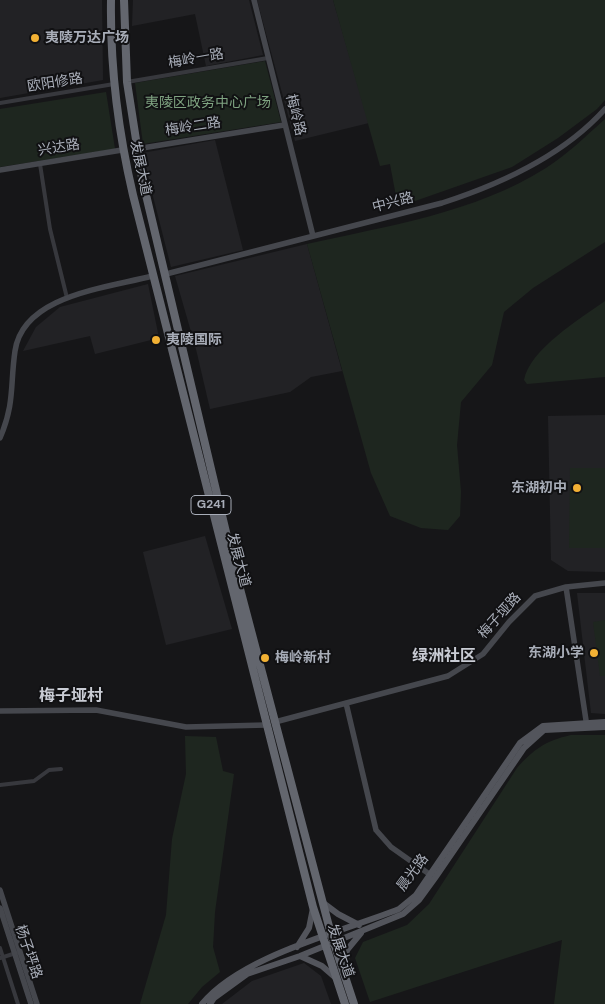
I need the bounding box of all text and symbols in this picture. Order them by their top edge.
place label: 夷陵万达广场 [45,30,129,46]
marker: 夷陵万达广场 [29,32,41,44]
street label: 梅岭一路 [167,46,225,72]
street label: 欧阳修路 [26,70,84,96]
street label: 梅岭路 [282,93,308,137]
park label: 夷陵区政务中心广场 [145,95,271,111]
street label: 梅岭二路 [164,114,222,140]
street label: 兴达路 [37,136,81,160]
street label: 发展大道 [126,139,154,197]
street label: 中兴路 [371,190,415,216]
place label: 夷陵国际 [166,332,222,348]
marker: 夷陵国际 [150,334,162,346]
place label: 东湖初中 [511,480,567,496]
marker: 东湖初中 [571,482,583,494]
road number: G241 [191,496,231,514]
street label: 发展大道 [223,531,253,589]
street label: 梅子垭路 [475,590,525,642]
place label: 东湖小学 [528,645,584,661]
district label: 绿洲社区 [412,647,476,667]
marker: 东湖小学 [588,647,600,659]
place label: 梅岭新村 [275,650,331,666]
marker: 梅岭新村 [259,652,271,664]
district label: 梅子垭村 [39,687,103,707]
street label: 晨光路 [394,851,432,895]
street label: 发展大道 [323,922,357,980]
street label: 杨子坪路 [11,923,45,981]

